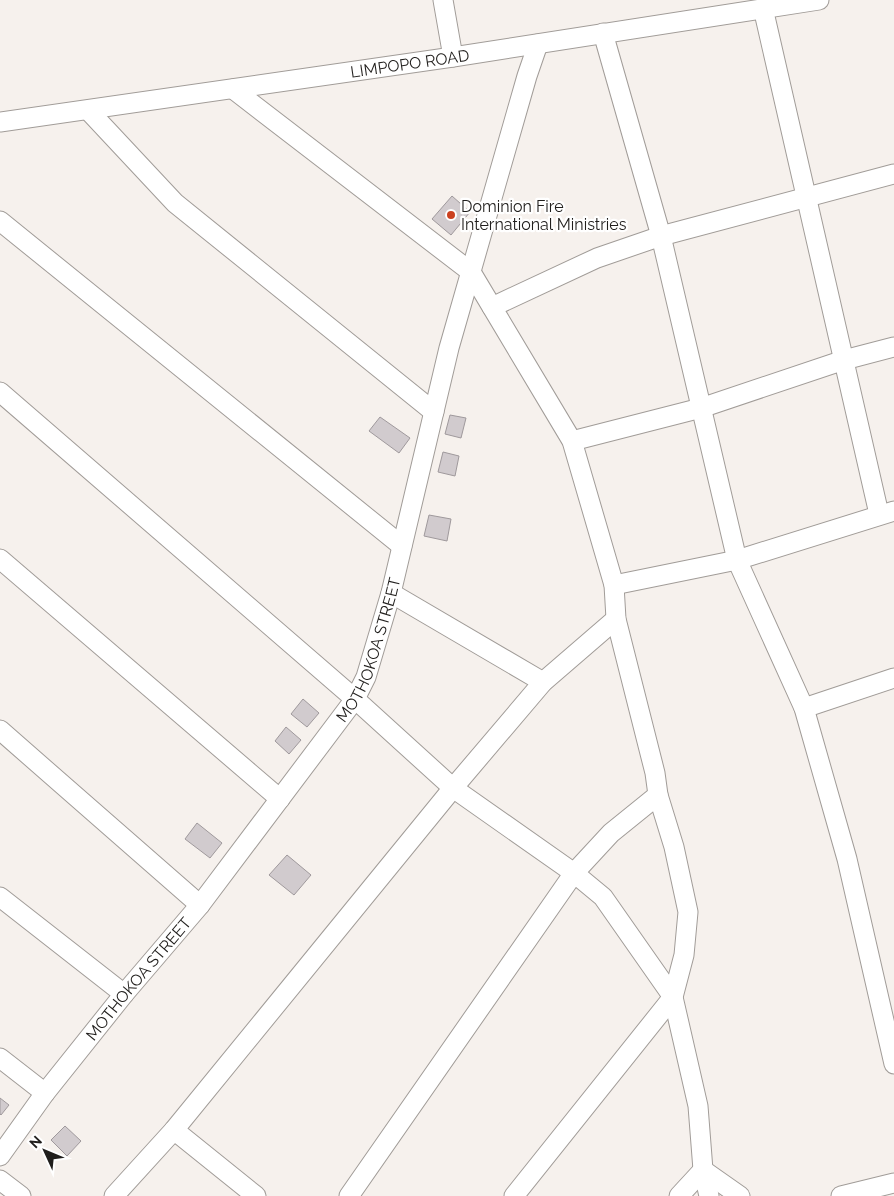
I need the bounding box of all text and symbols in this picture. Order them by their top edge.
street label: LIMPOPO ROAD [349,45,471,81]
place label: Dominion Fire International Ministries [461,197,627,234]
marker: Dominion Fire International Ministries [445,209,457,221]
street label: MOTHOKOA STREET [332,575,404,725]
street label: MOTHOKOA STREET [82,913,195,1044]
north arrow [20,1126,70,1176]
text: N [26,1133,45,1151]

